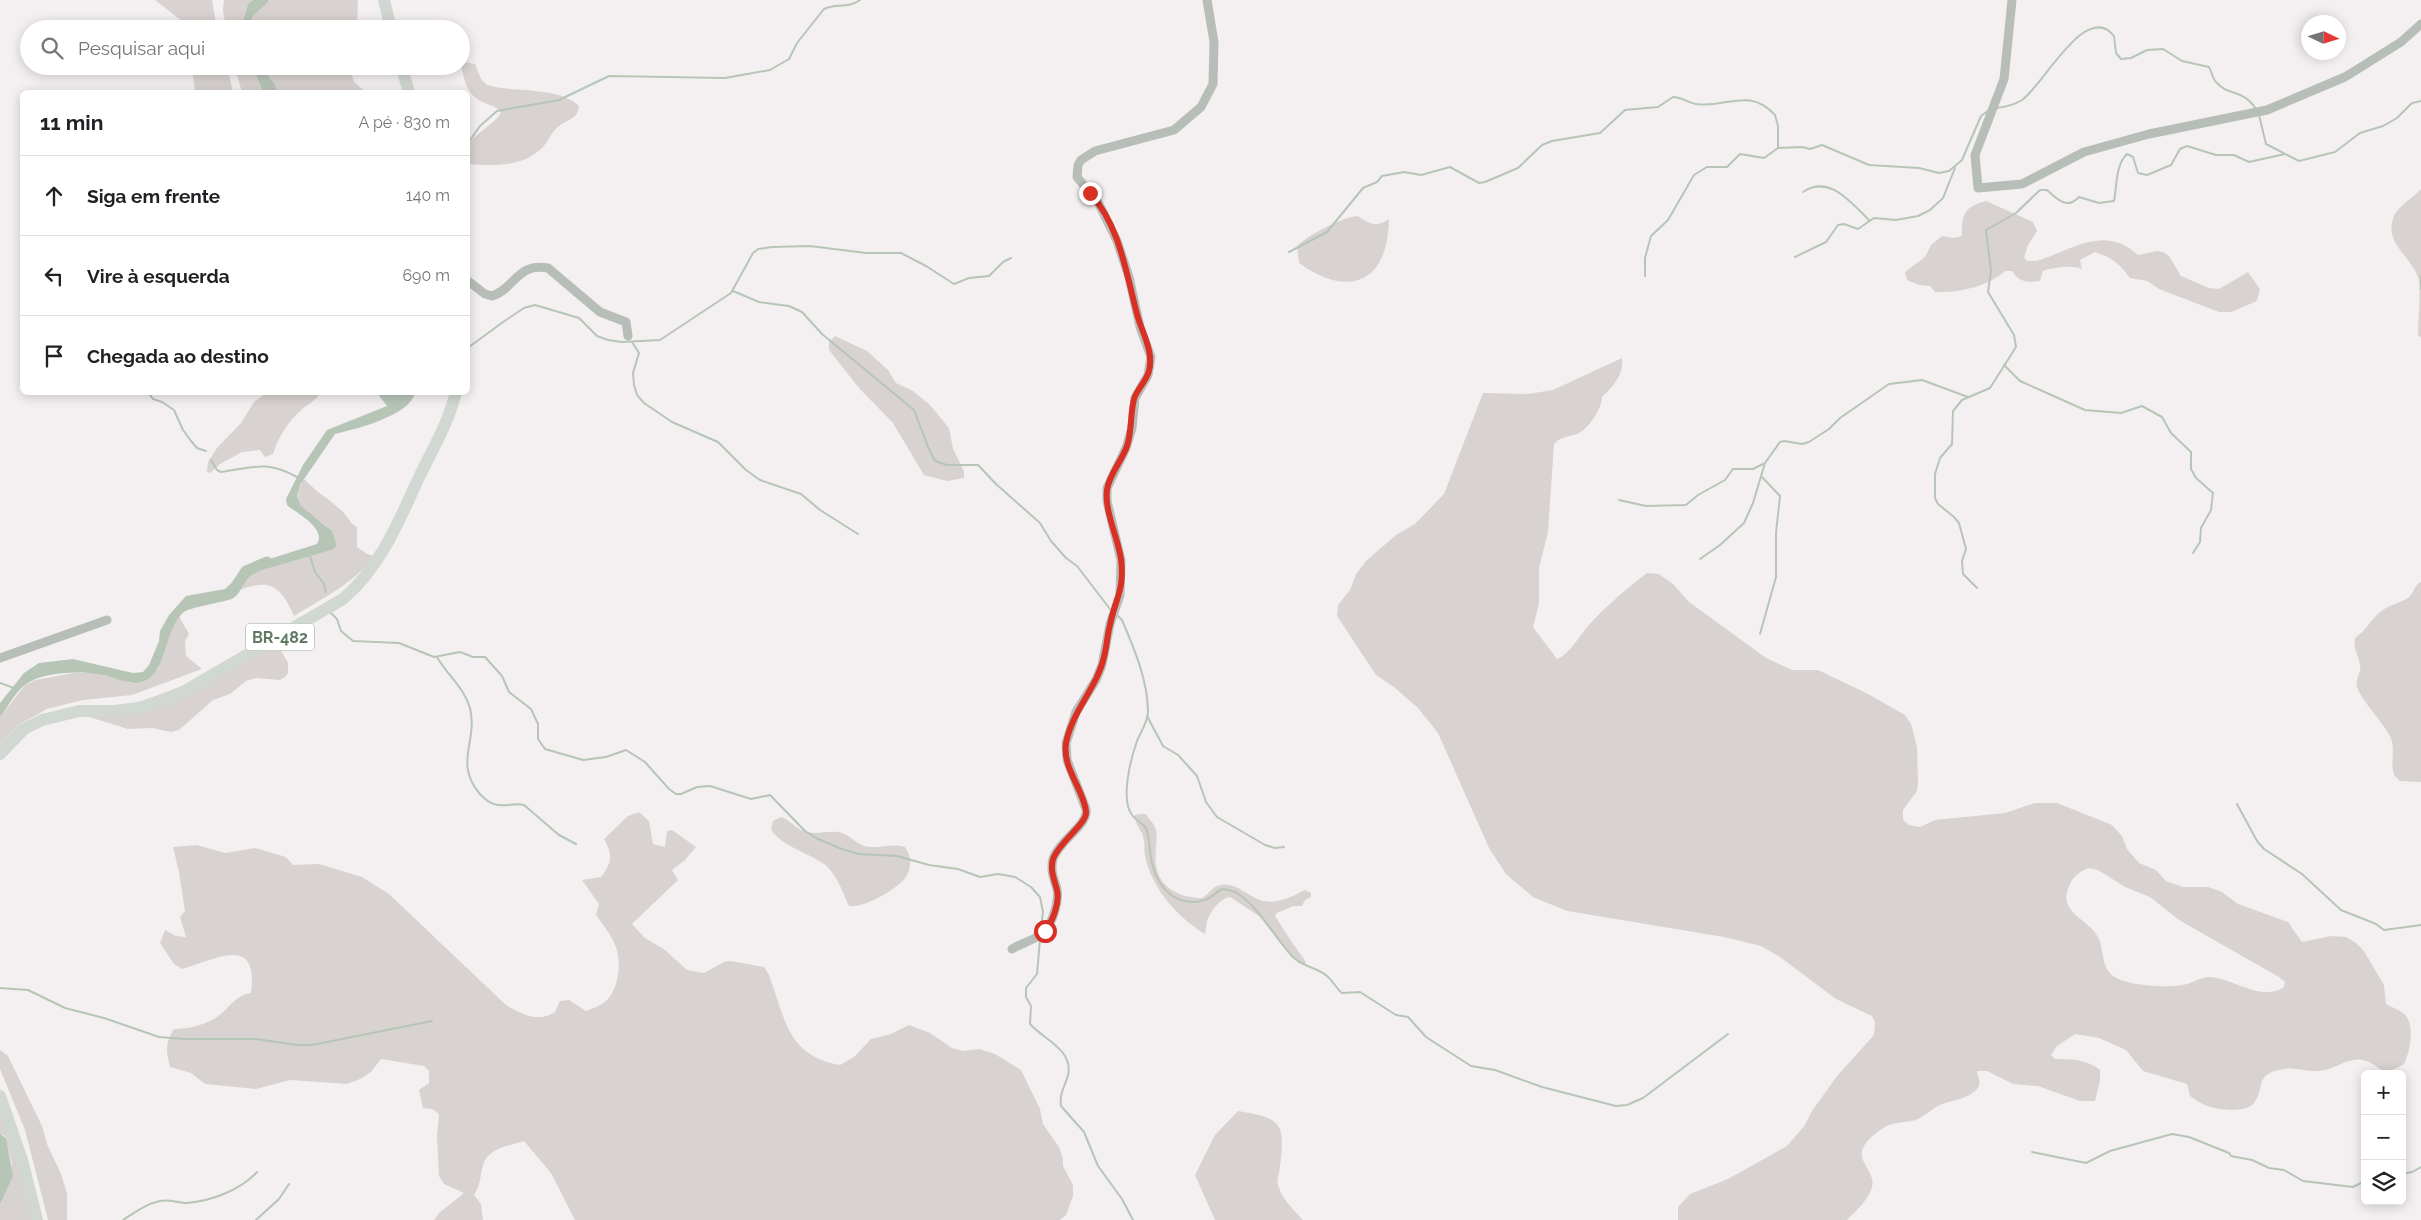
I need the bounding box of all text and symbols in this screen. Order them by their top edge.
north arrow [2301,15,2346,60]
search box [20,20,470,75]
icon: search [38,34,66,62]
text: Pesquisar aqui [78,37,205,59]
text: 11 min [40,110,103,135]
text: A pé · 830 m [359,113,450,132]
icon: ahead [40,182,68,210]
route end [1079,182,1102,205]
text: Siga em frente [87,185,220,207]
text: 140 m [406,186,450,205]
icon: left [40,262,68,290]
text: Vire à esquerda [87,265,230,287]
text: 690 m [402,266,450,285]
icon: arrive [40,342,68,370]
text: Chegada ao destino [87,345,269,367]
road number: BR-482 [246,624,314,650]
route start [1034,920,1057,943]
map controls [2361,1070,2406,1205]
button: + [2361,1070,2406,1115]
button: − [2361,1115,2406,1160]
button: layers [2361,1160,2406,1205]

